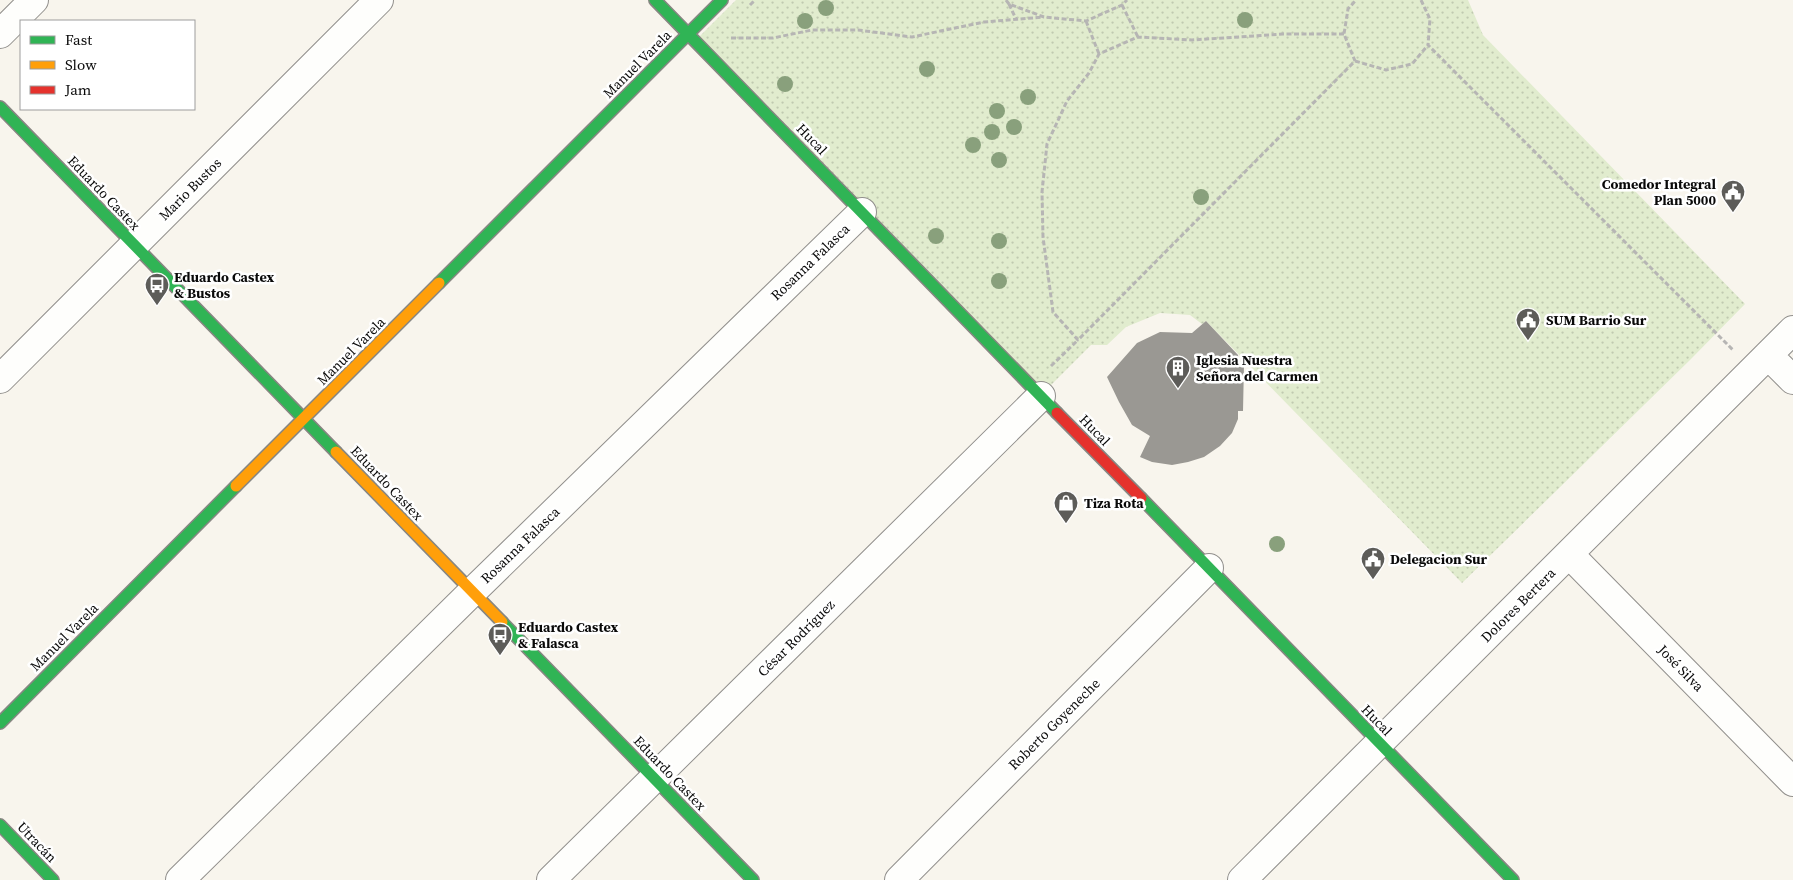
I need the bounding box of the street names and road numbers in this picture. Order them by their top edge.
street label: Manuel Varela [598,25,676,103]
street label: Hucal [792,119,832,159]
street label: Eduardo Castex [63,151,145,235]
street label: Mario Bustos [154,153,226,225]
street label: Rosanna Falasca [766,218,855,305]
street label: Manuel Varela [312,312,390,390]
street label: Hucal [1075,410,1115,450]
street label: Eduardo Castex [346,441,428,525]
street label: Rosanna Falasca [476,501,565,588]
street label: Dolores Bertera [1476,563,1560,647]
street label: César Rodríguez [753,595,839,681]
street label: Manuel Varela [25,598,103,676]
street label: José Silva [1653,639,1709,697]
street label: Roberto Goyeneche [1004,674,1104,774]
street label: Hucal [1357,700,1397,740]
street label: Eduardo Castex [629,731,711,815]
street label: Utracán [13,817,62,867]

